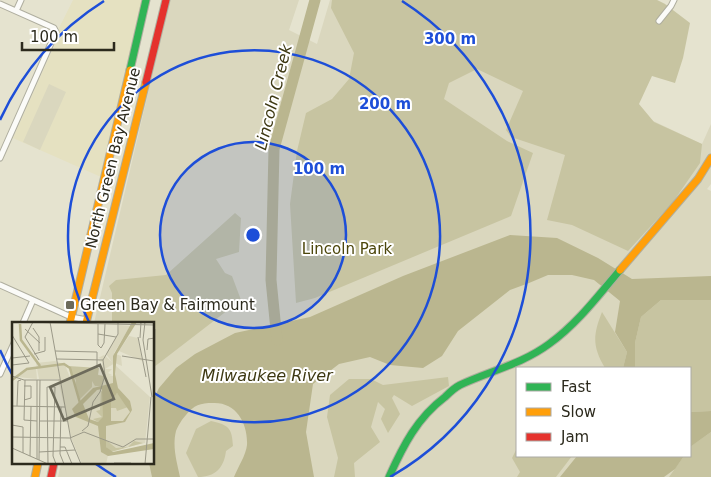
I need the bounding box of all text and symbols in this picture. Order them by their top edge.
scale bar [22,20,115,52]
text: 100 m [30,28,78,46]
text: 300 m [424,30,476,48]
water label: Lincoln Creek [251,41,296,152]
street label: North Green Bay Avenue [82,66,144,250]
text: 200 m [359,95,411,113]
text: 100 m [293,160,345,178]
centre of rings [244,226,262,244]
park label: Lincoln Park [302,240,392,258]
place label: Green Bay & Fairmount [80,296,255,314]
marker: Green Bay & Fairmount [64,299,76,311]
inset map [12,322,155,464]
water label: Milwaukee River [201,366,334,385]
legend [516,367,691,457]
text: Fast [561,378,591,396]
text: Slow [561,403,596,421]
text: Jam [560,428,589,446]

